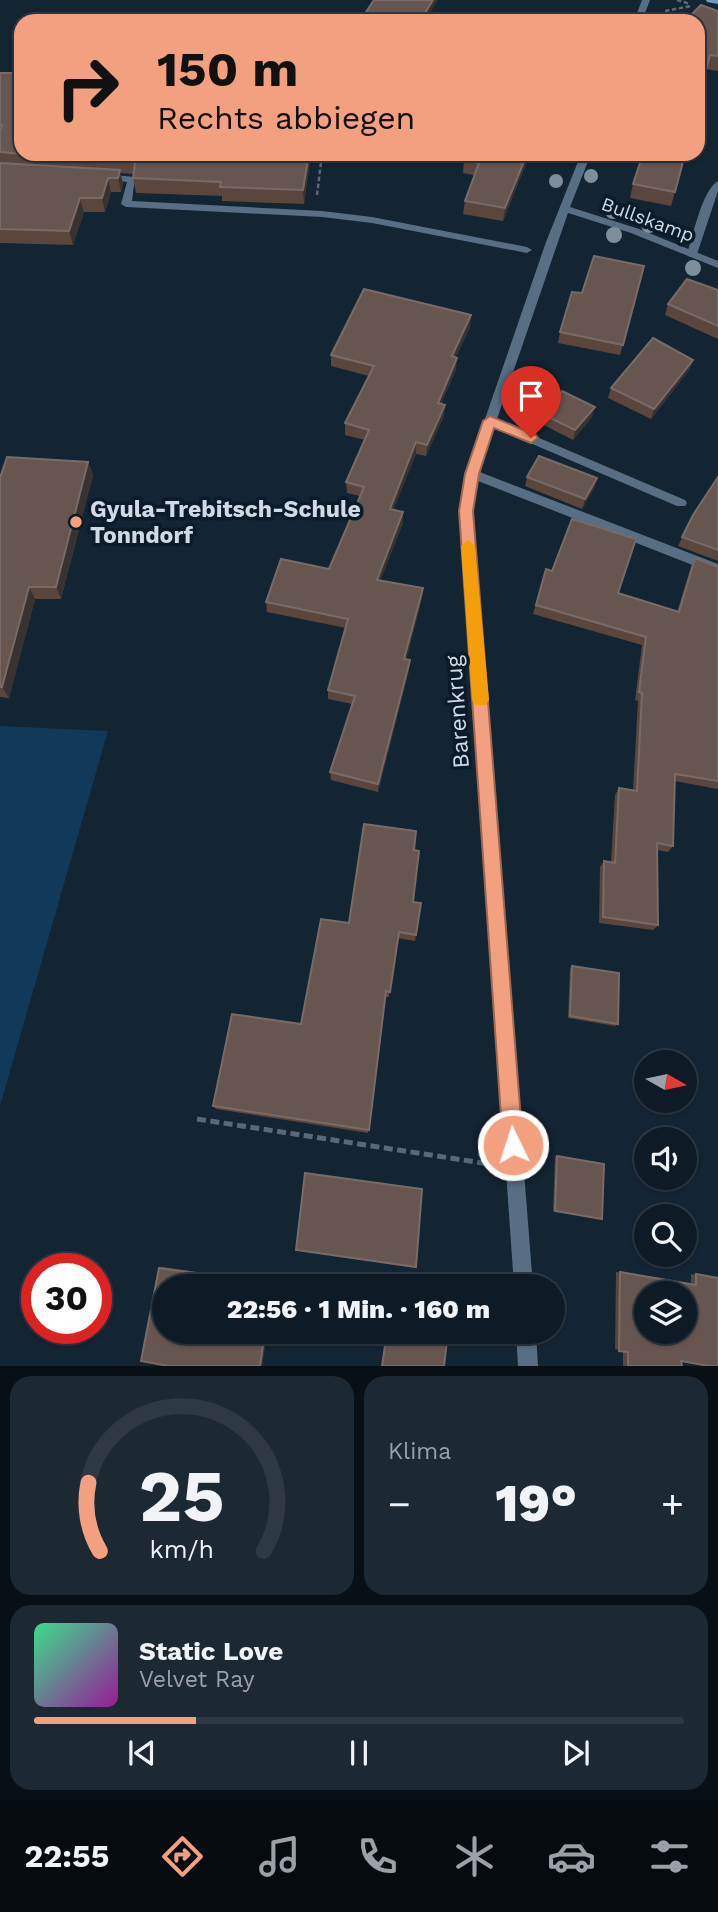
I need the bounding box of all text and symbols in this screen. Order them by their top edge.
text: 150 m [157,40,298,98]
icon: right [42,42,133,133]
text: Rechts abbiegen [157,99,415,137]
street label: Bullskamp [598,192,697,247]
pin [501,366,561,438]
icon: arrive [512,377,550,415]
place label: Gyula-Trebitsch-Schule Tonndorf [90,496,361,549]
marker: Gyula-Trebitsch-Schule Tonndorf [68,514,84,530]
street label: Barenkrug [440,654,475,769]
north arrow [634,1050,696,1113]
map controls [634,1050,697,1344]
position arrow [476,1108,550,1182]
button: sound [634,1127,697,1190]
button: search [634,1204,697,1267]
speed limit sign: 30 [21,1253,112,1344]
button: layers [634,1281,697,1344]
text: 22:56 · 1 Min. · 160 m [227,1294,490,1324]
text: Klima [388,1438,451,1465]
text: 25 [139,1454,225,1540]
text: 19° [495,1473,577,1534]
text: − [388,1482,411,1526]
text: + [661,1482,684,1526]
text: km/h [150,1535,214,1564]
text: Static Love [139,1636,283,1666]
text: Velvet Ray [139,1666,255,1693]
icon: previous [123,1734,161,1772]
icon: pause [340,1734,378,1772]
icon: next [557,1734,595,1772]
icon: directions [158,1832,207,1881]
icon: music [255,1832,304,1881]
icon: phone [353,1832,402,1881]
icon: climate [450,1832,499,1881]
icon: car [547,1832,596,1881]
icon: filters [645,1832,694,1881]
text: 22:55 [24,1837,109,1875]

